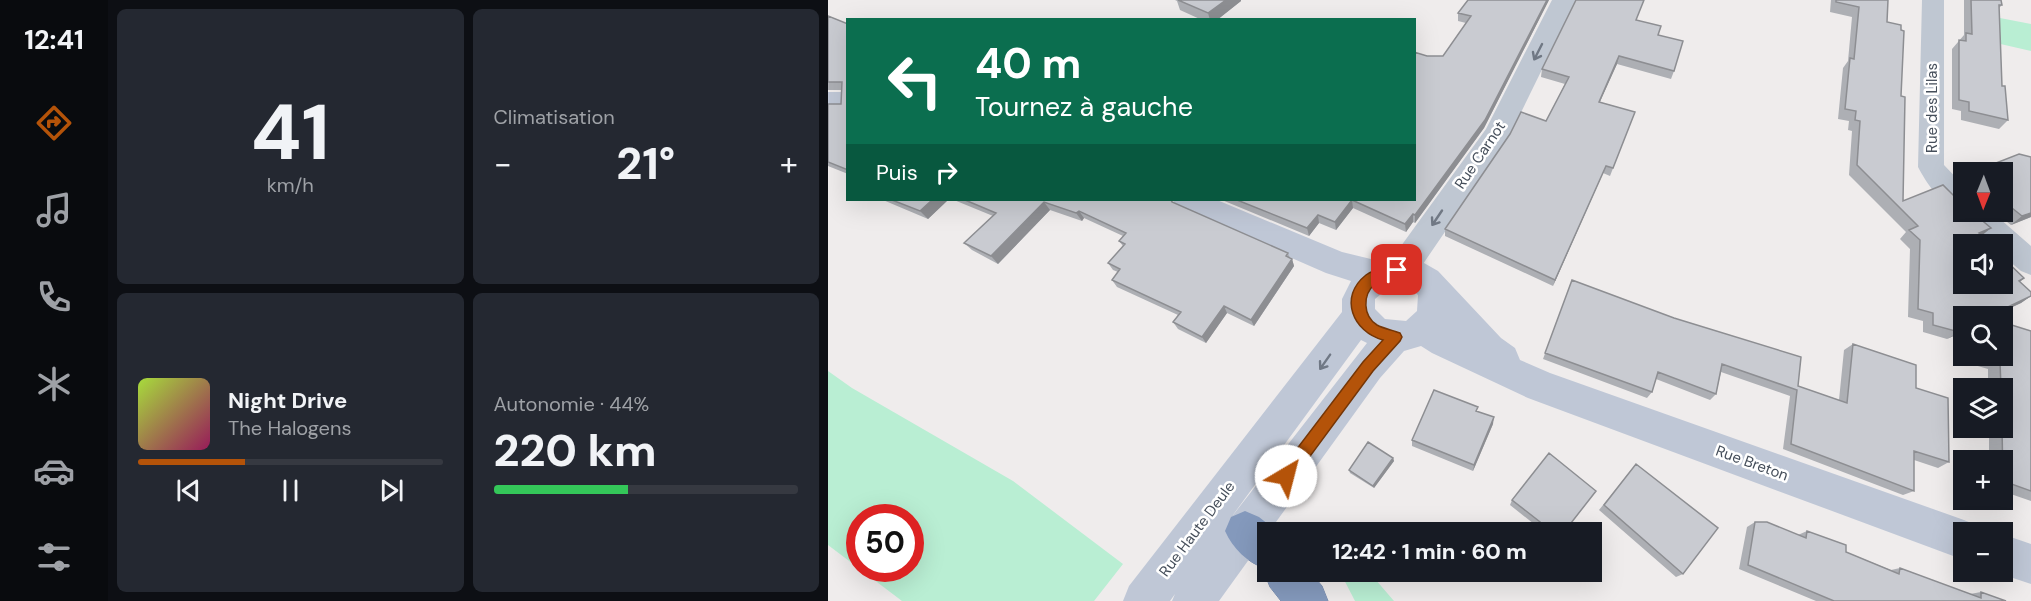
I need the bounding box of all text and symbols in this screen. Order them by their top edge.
text: 12:41 [24,22,84,57]
text: 40 m [975,36,1081,91]
icon: left [876,42,954,120]
one-way arrow [1531,43,1543,61]
street label: Rue des Lilas [1922,63,1942,153]
text: 41 [251,82,330,183]
text: Tournez à gauche [975,89,1193,124]
icon: directions [33,102,75,144]
text: Climatisation [494,104,615,130]
street label: Rue Carnot [1450,117,1510,193]
text: 21° [616,134,675,193]
text: − [494,142,512,185]
text: + [780,142,798,185]
icon: right [930,156,963,189]
text: Puis [876,158,918,187]
north arrow [1953,162,2013,222]
map controls [1953,162,2013,582]
text: km/h [267,172,314,198]
icon: music [33,189,75,231]
one-way arrow [1431,210,1443,226]
button: sound [1953,234,2013,294]
pin [1371,244,1422,295]
icon: arrive [1380,253,1413,286]
icon: phone [33,276,75,318]
button: search [1953,306,2013,366]
one-way arrow [1319,353,1331,369]
icon: climate [33,363,75,405]
button: layers [1953,378,2013,438]
text: Night Drive [228,386,347,415]
text: Autonomie · 44% [494,391,649,417]
text: The Halogens [228,415,351,441]
text: 220 km [494,421,657,480]
street label: Rue Breton [1713,441,1791,485]
position arrow [1254,444,1318,508]
icon: car [33,450,75,492]
button: + [1953,450,2013,510]
icon: previous [172,474,205,507]
icon: pause [274,474,307,507]
icon: next [375,474,408,507]
street label: Rue Haute Deule [1155,477,1239,581]
speed limit sign: 50 [846,504,924,582]
button: − [1953,522,2013,582]
icon: filters [33,536,75,578]
text: 12:42 · 1 min · 60 m [1332,537,1527,566]

